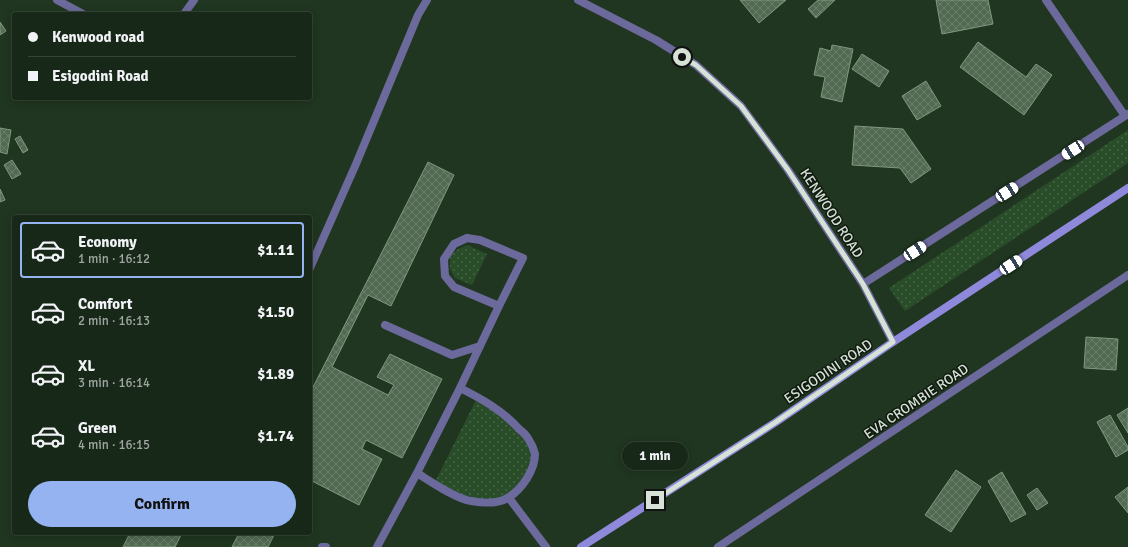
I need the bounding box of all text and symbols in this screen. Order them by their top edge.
text: Kenwood road [52,28,144,46]
route start [673,48,691,66]
text: Esigodini Road [52,67,149,85]
car [1060,138,1086,162]
street label: KENWOOD ROAD [796,165,867,261]
car [994,180,1020,204]
icon: car [30,232,66,268]
text: Economy [78,233,137,251]
car [902,239,928,263]
text: $1.11 [257,241,294,259]
text: 1 min · 16:12 [78,251,150,267]
car [998,253,1024,277]
icon: car [30,294,66,330]
text: Comfort [78,295,132,313]
text: $1.50 [257,303,294,321]
text: 2 min · 16:13 [78,313,150,329]
street label: ESIGODINI ROAD [781,336,876,407]
icon: car [30,356,66,392]
text: XL [78,357,95,375]
street label: EVA CROMBIE ROAD [861,360,972,443]
text: $1.89 [257,365,294,383]
text: 3 min · 16:14 [78,375,150,391]
icon: car [30,418,66,454]
text: Green [78,419,117,437]
text: $1.74 [257,427,294,445]
text: 4 min · 16:15 [78,437,150,453]
callout: 1 min [622,442,688,470]
text: 1 min [639,448,671,464]
button: Confirm [28,481,296,527]
route end [646,491,664,509]

